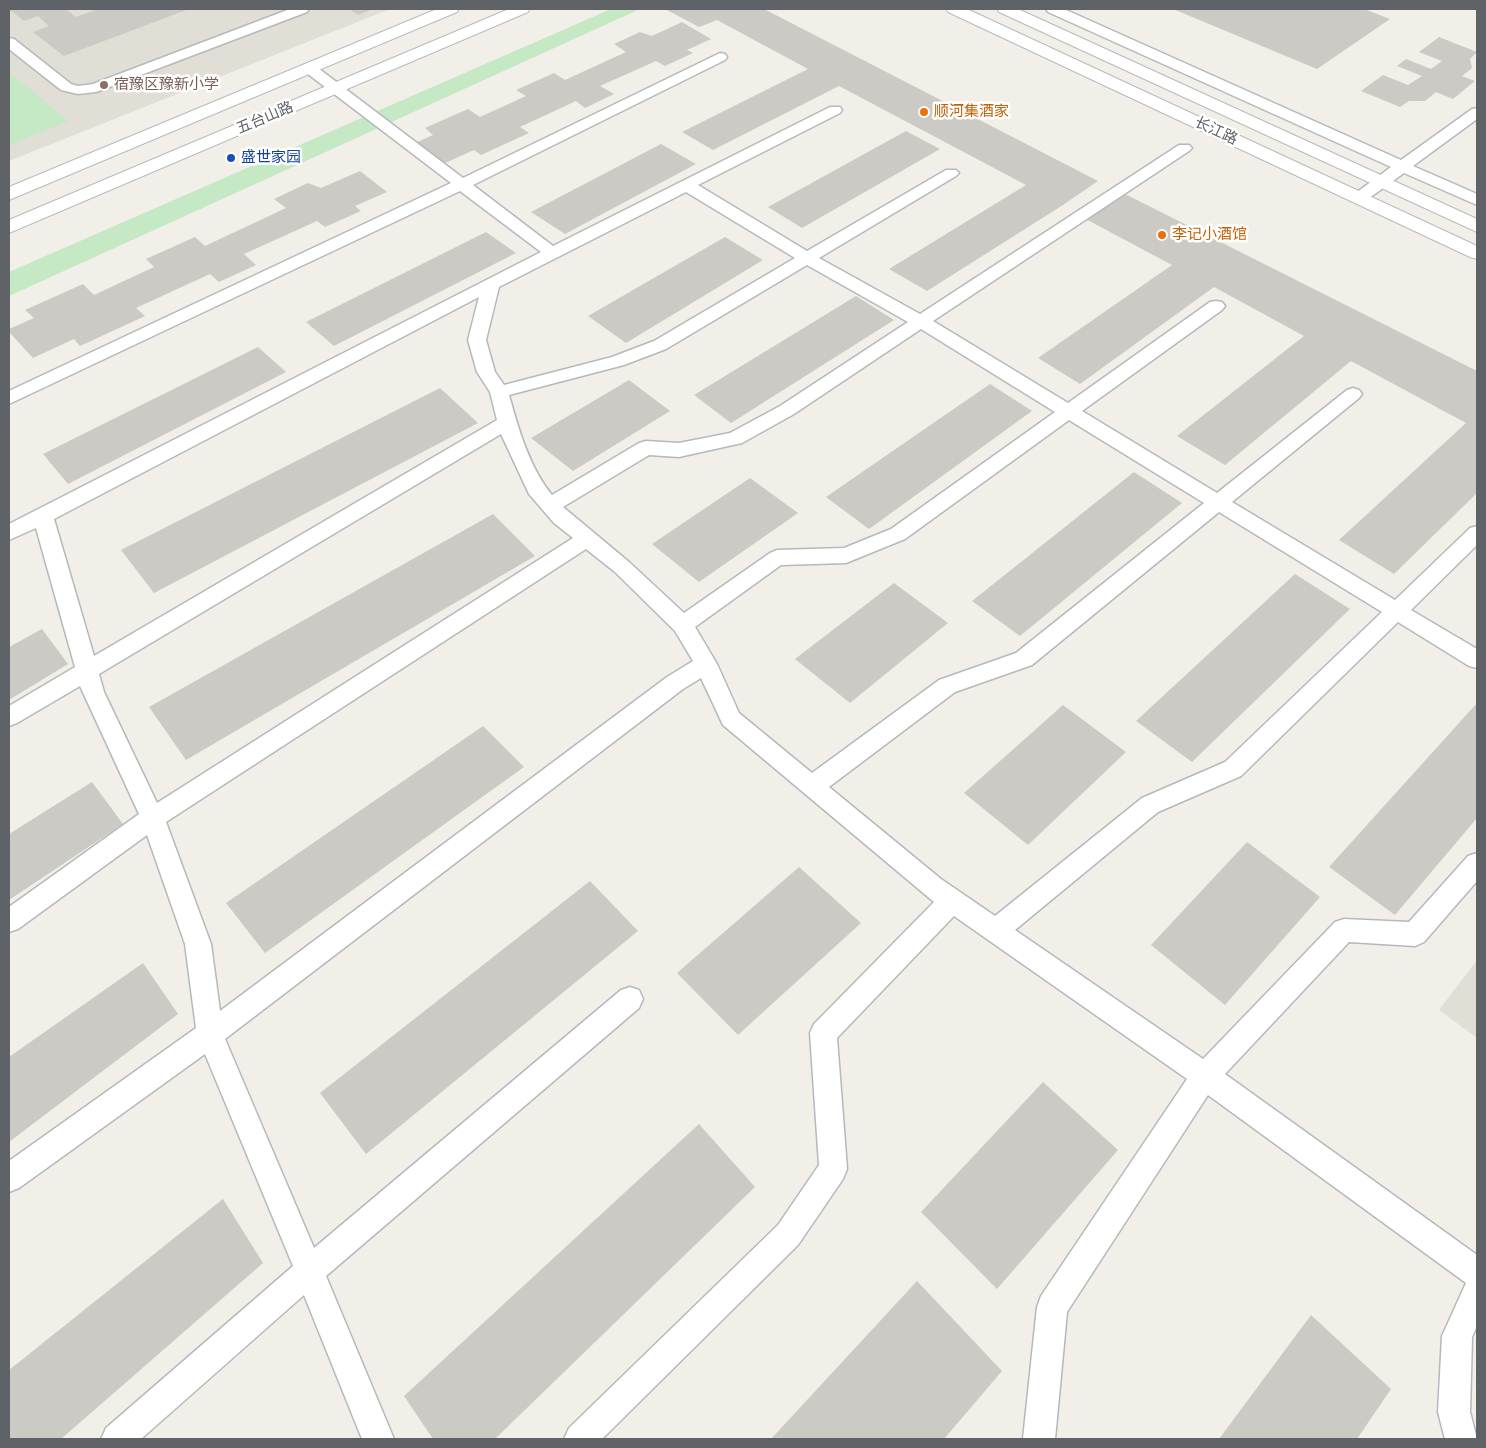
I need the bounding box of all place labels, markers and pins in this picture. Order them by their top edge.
place label: 宿豫区豫新小学 [114,76,219,94]
marker: 宿豫区豫新小学 [98,79,110,91]
place label: 顺河集酒家 [934,103,1009,121]
marker: 顺河集酒家 [918,106,930,118]
place label: 盛世家园 [241,149,301,167]
marker: 盛世家园 [225,152,237,164]
place label: 李记小酒馆 [1172,226,1247,244]
marker: 李记小酒馆 [1156,229,1168,241]

